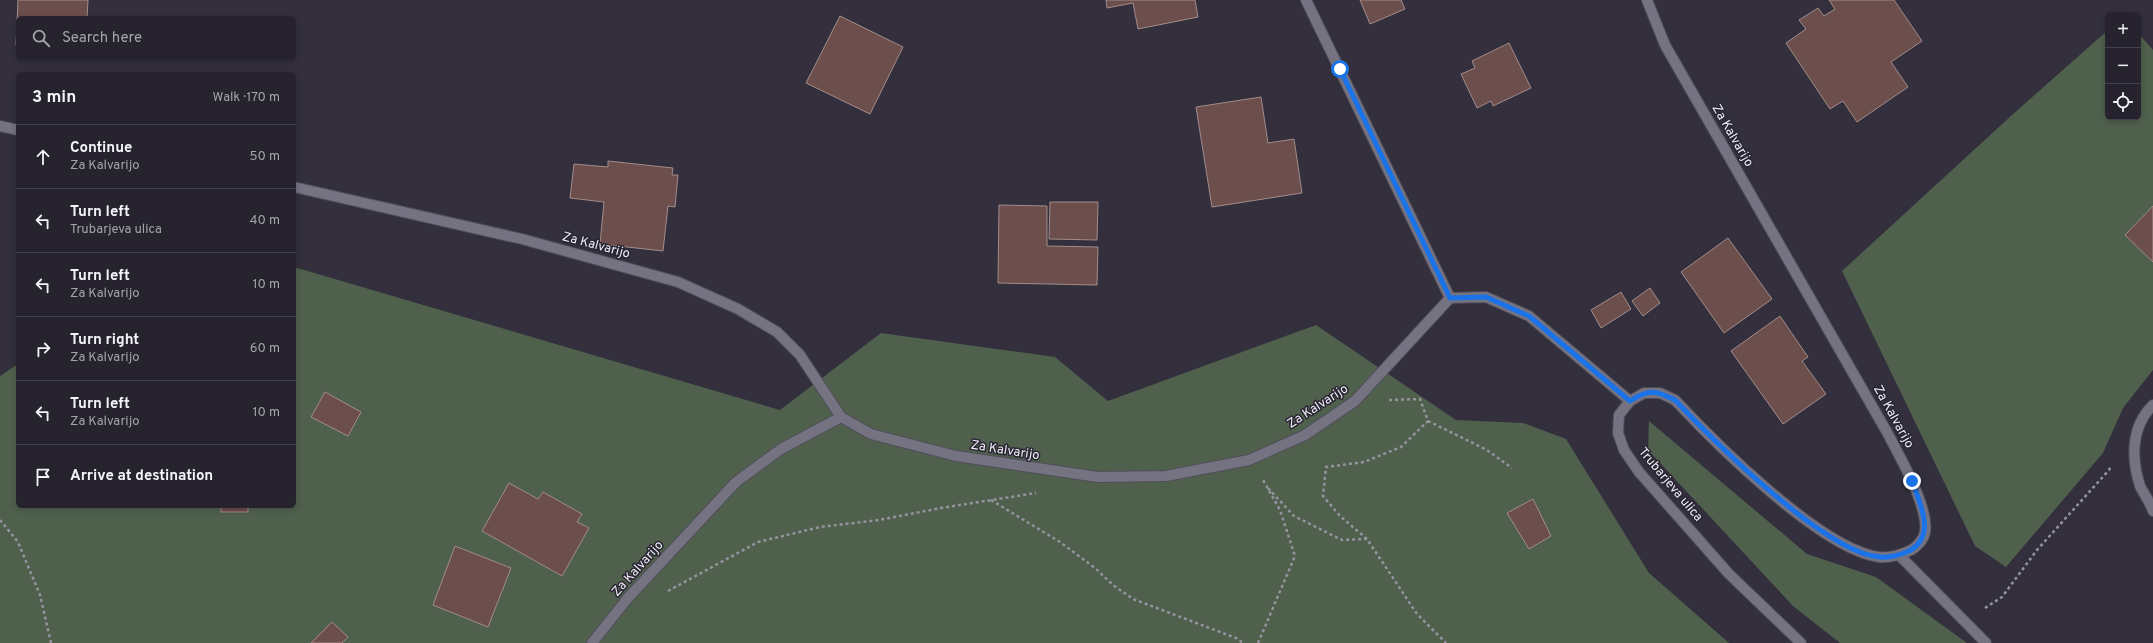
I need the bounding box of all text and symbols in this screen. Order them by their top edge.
map controls [2105,12,2141,120]
button: + [2105,12,2141,48]
search box [16,16,296,60]
icon: search [30,27,52,49]
text: Search here [62,29,142,48]
button: − [2105,48,2141,84]
route start [1331,60,1349,78]
button: locate [2105,84,2141,120]
text: 3 min [32,87,76,109]
text: Walk · 170 m [213,90,280,106]
street label: Za Kalvarijo [1708,102,1756,170]
text: Continue [70,139,132,158]
icon: ahead [32,146,54,168]
text: 50 m [250,149,280,165]
text: Za Kalvarijo [70,158,140,174]
text: Turn left [70,203,130,222]
icon: left [32,210,54,232]
text: 40 m [250,213,280,229]
text: Trubarjeva ulica [70,222,162,238]
street label: Za Kalvarijo [560,229,632,263]
text: Turn left [70,267,130,286]
icon: left [32,274,54,296]
text: 10 m [253,277,280,293]
text: Za Kalvarijo [70,286,140,302]
text: Turn right [70,331,139,350]
icon: right [32,338,54,360]
text: 60 m [250,341,280,357]
text: Za Kalvarijo [70,350,140,366]
street label: Za Kalvarijo [1284,381,1352,433]
street label: Za Kalvarijo [1869,383,1917,451]
text: Turn left [70,395,130,414]
icon: left [32,402,54,424]
text: 10 m [253,405,280,421]
text: Za Kalvarijo [70,414,140,430]
street label: Za Kalvarijo [969,438,1041,464]
street label: Trubarjeva ulica [1634,445,1706,525]
icon: arrive [32,466,54,488]
text: Arrive at destination [70,467,213,486]
route end [1903,472,1921,490]
street label: Za Kalvarijo [609,538,667,600]

